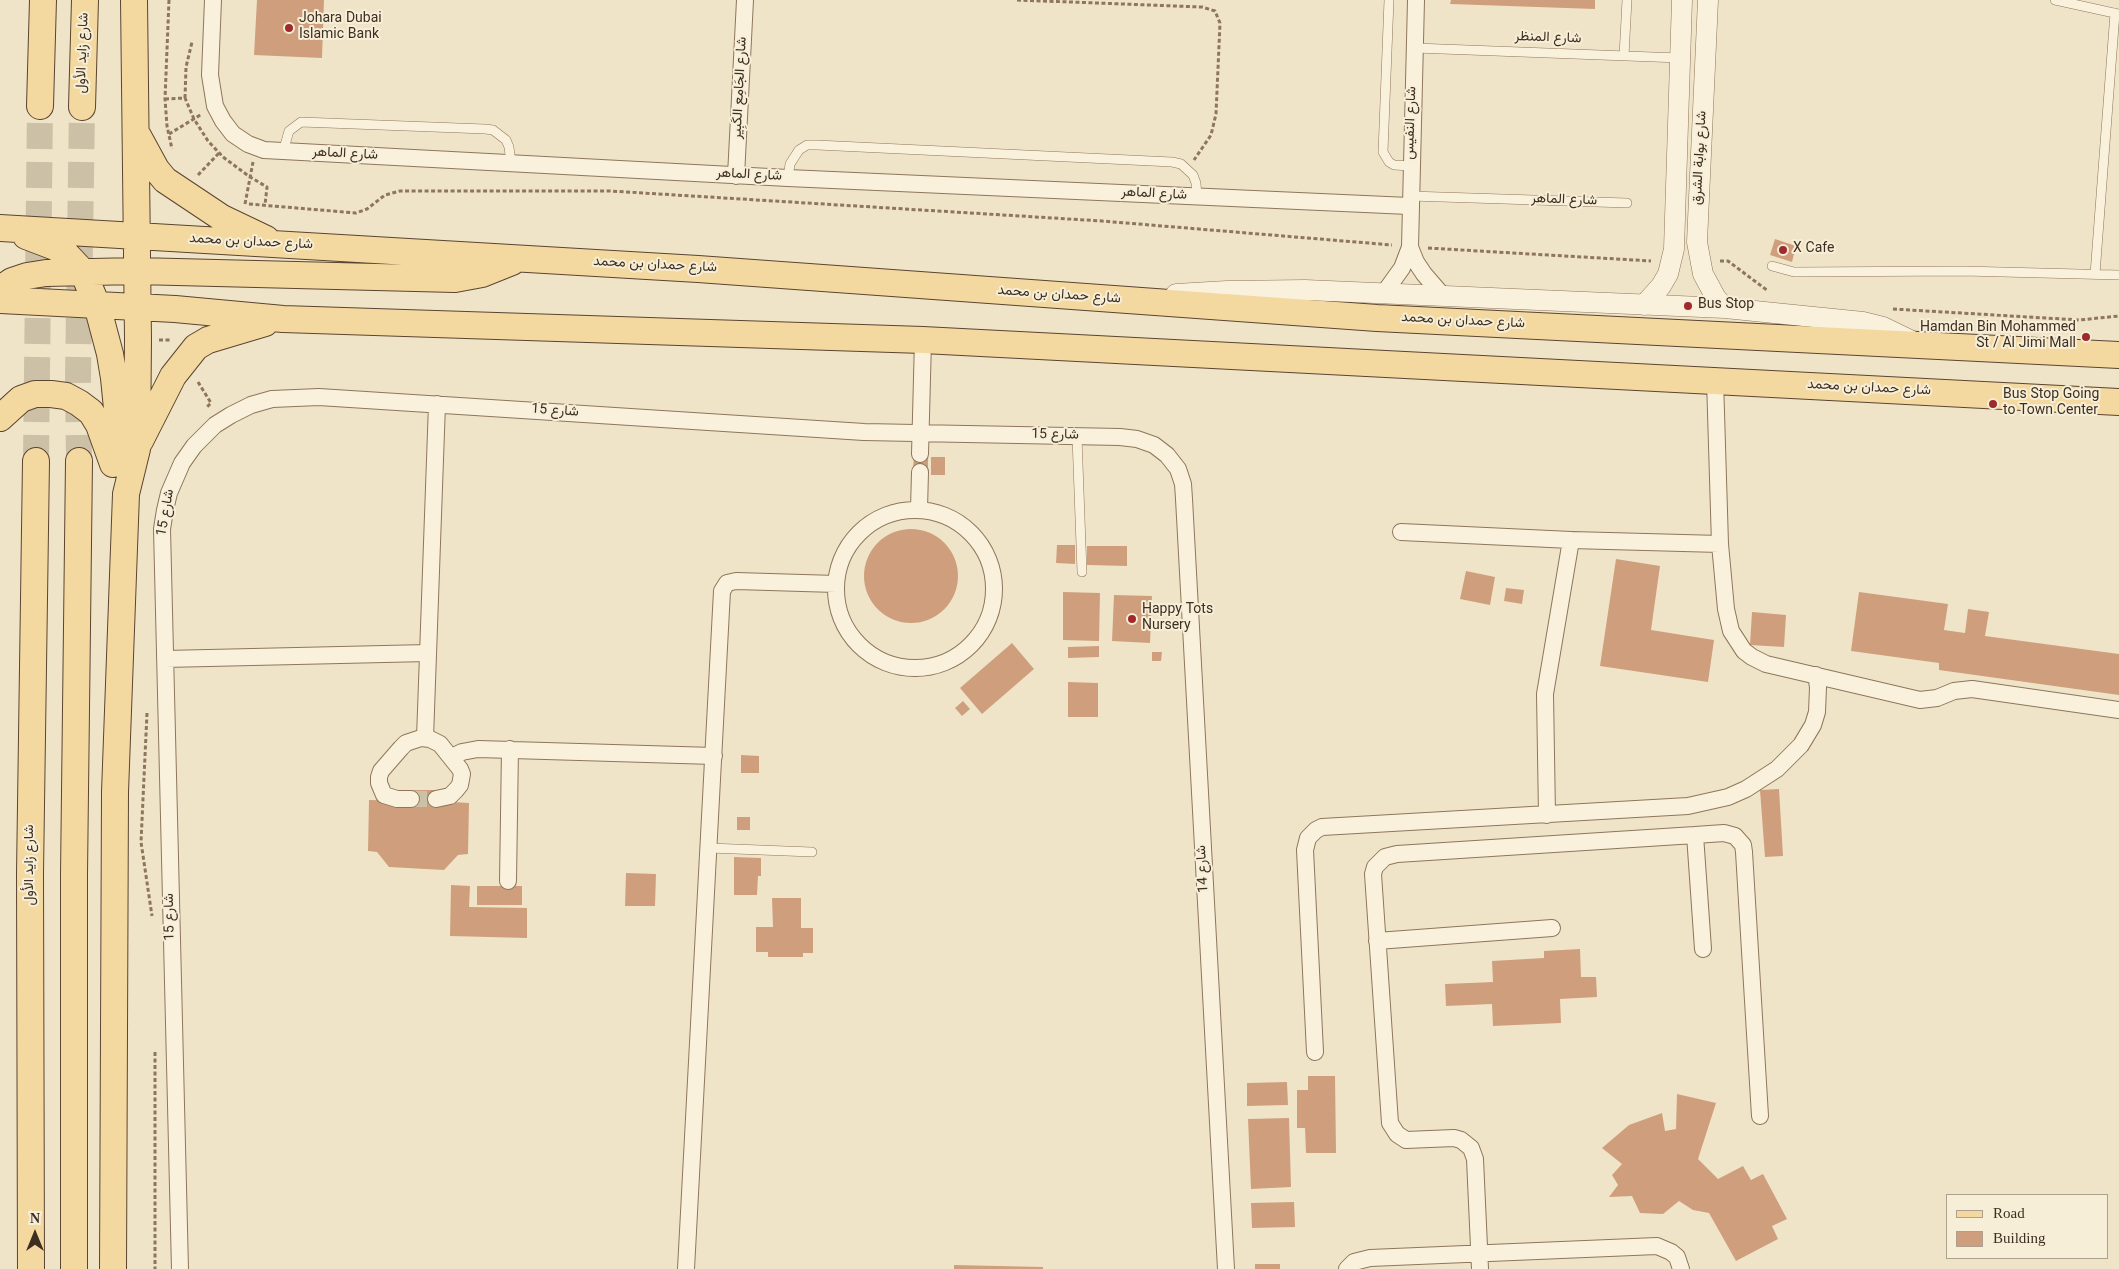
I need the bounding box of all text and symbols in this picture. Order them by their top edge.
street label: شارع زايد الأول [74,12,94,94]
place label: Johara Dubai Islamic Bank [299,12,382,44]
marker: Johara Dubai Islamic Bank [283,22,295,34]
street label: شارع المنظر [1514,29,1582,49]
street label: شارع الجَامِع الكَبِير [730,36,752,140]
street label: شارع النفيس [1402,86,1422,160]
street label: شارع بوابة الشرق [1690,110,1712,206]
street label: شارع الماهر [312,145,378,165]
street label: شارع الماهر [716,166,782,186]
street label: شارع الماهر [1121,185,1187,205]
street label: شارع الماهر [1531,191,1597,211]
street label: شارع حمدان بن محمد [189,231,313,255]
place label: X Cafe [1793,242,1834,258]
marker: X Cafe [1777,244,1789,256]
street label: شارع حمدان بن محمد [593,254,717,278]
street label: شارع حمدان بن محمد [997,283,1121,309]
place label: Bus Stop [1698,298,1754,314]
marker: Bus Stop [1682,300,1694,312]
street label: شارع حمدان بن محمد [1401,310,1525,334]
place label: Hamdan Bin Mohammed St / Al Jimi Mall [1920,321,2076,354]
marker: Hamdan Bin Mohammed St / Al Jimi Mall [2080,331,2092,343]
street label: شارع حمدان بن محمد [1807,377,1931,401]
place label: Bus Stop Going to Town Center [2003,388,2099,421]
marker: Bus Stop Going to Town Center [1987,398,1999,410]
street label: شارع 15 [531,402,579,422]
street label: شارع 15 [1031,427,1079,445]
street label: شارع 15 [155,488,179,538]
place label: Happy Tots Nursery [1142,603,1213,636]
marker: Happy Tots Nursery [1126,613,1138,625]
street label: شارع زايد الأول [23,825,39,905]
street label: شارع 14 [1194,845,1214,893]
street label: شارع 15 [162,893,180,941]
legend [1946,1194,2109,1259]
text: Road [1993,1205,2025,1221]
north arrow [10,1209,60,1259]
text: N [30,1211,40,1226]
text: Building [1993,1230,2046,1246]

